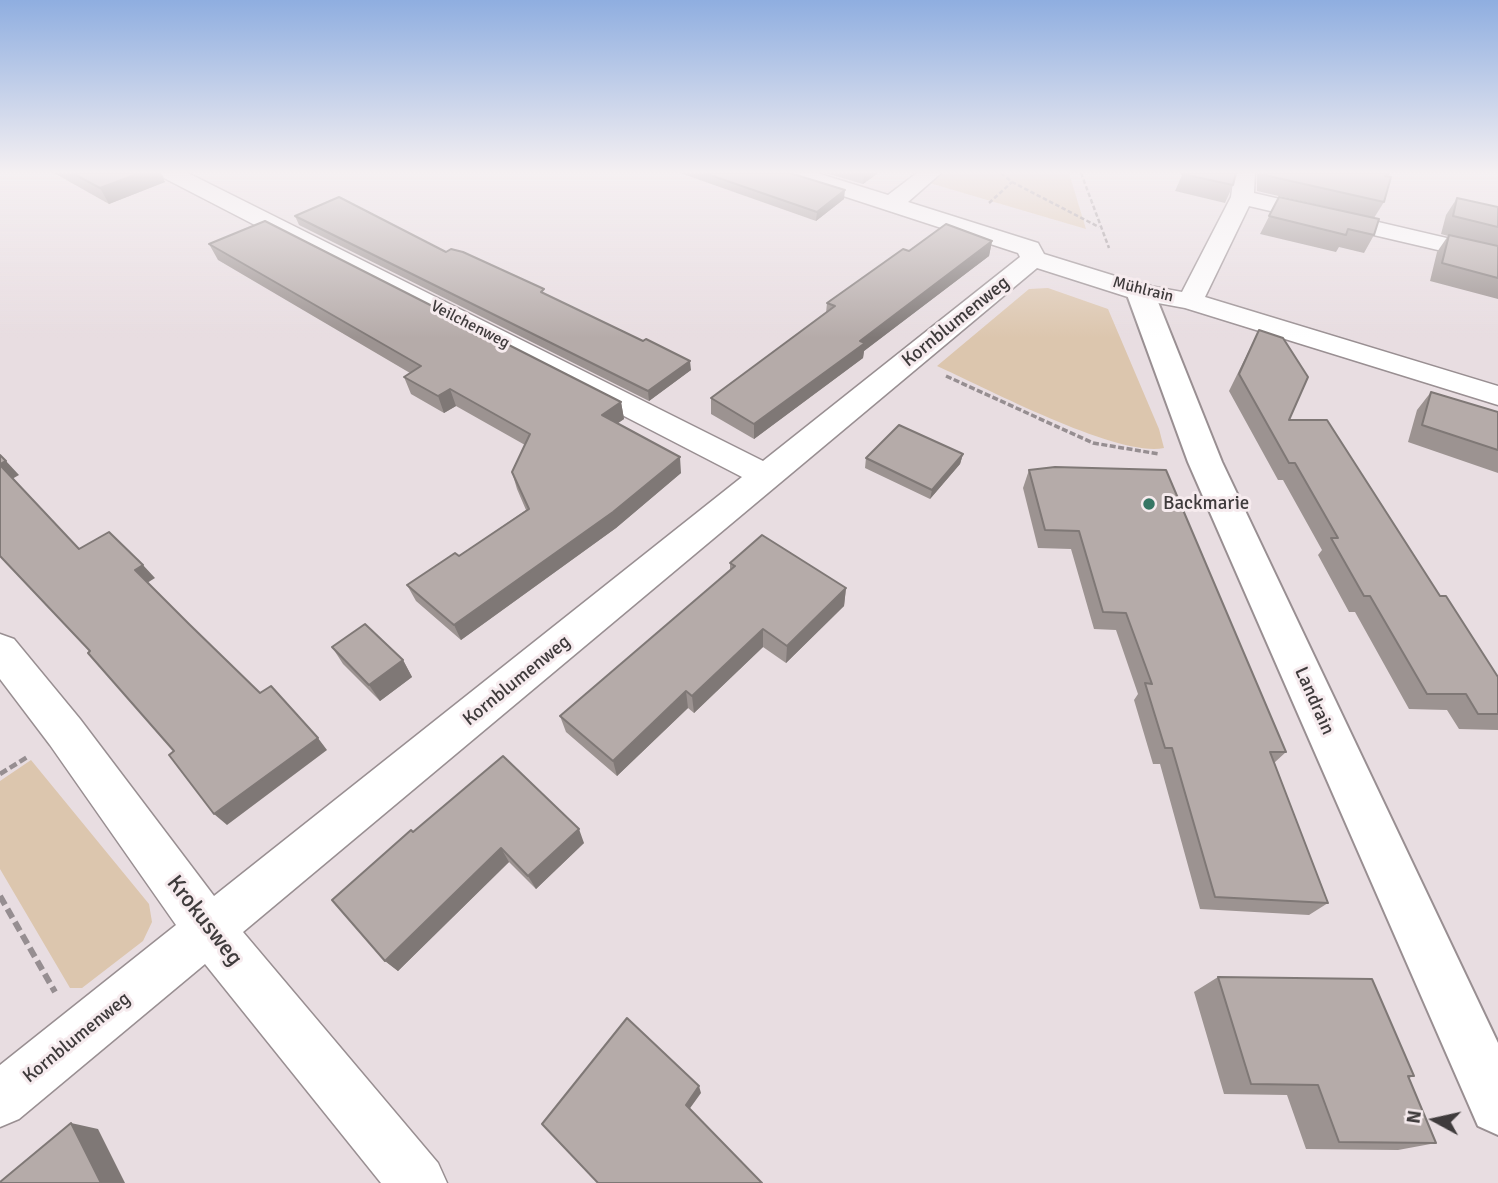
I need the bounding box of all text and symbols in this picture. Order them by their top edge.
street label: Kornblumenweg [898,272,1014,372]
street label: Mühlrain [1111,273,1175,307]
street label: Veilchenweg [427,297,513,353]
place label: Backmarie [1163,493,1249,515]
marker: Backmarie [1141,496,1157,512]
street label: Kornblumenweg [459,631,575,731]
street label: Landrain [1289,664,1339,738]
street label: Krokusweg [160,870,248,972]
street label: Kornblumenweg [19,988,135,1088]
north arrow [1400,1085,1470,1155]
text: N [1401,1109,1427,1125]

